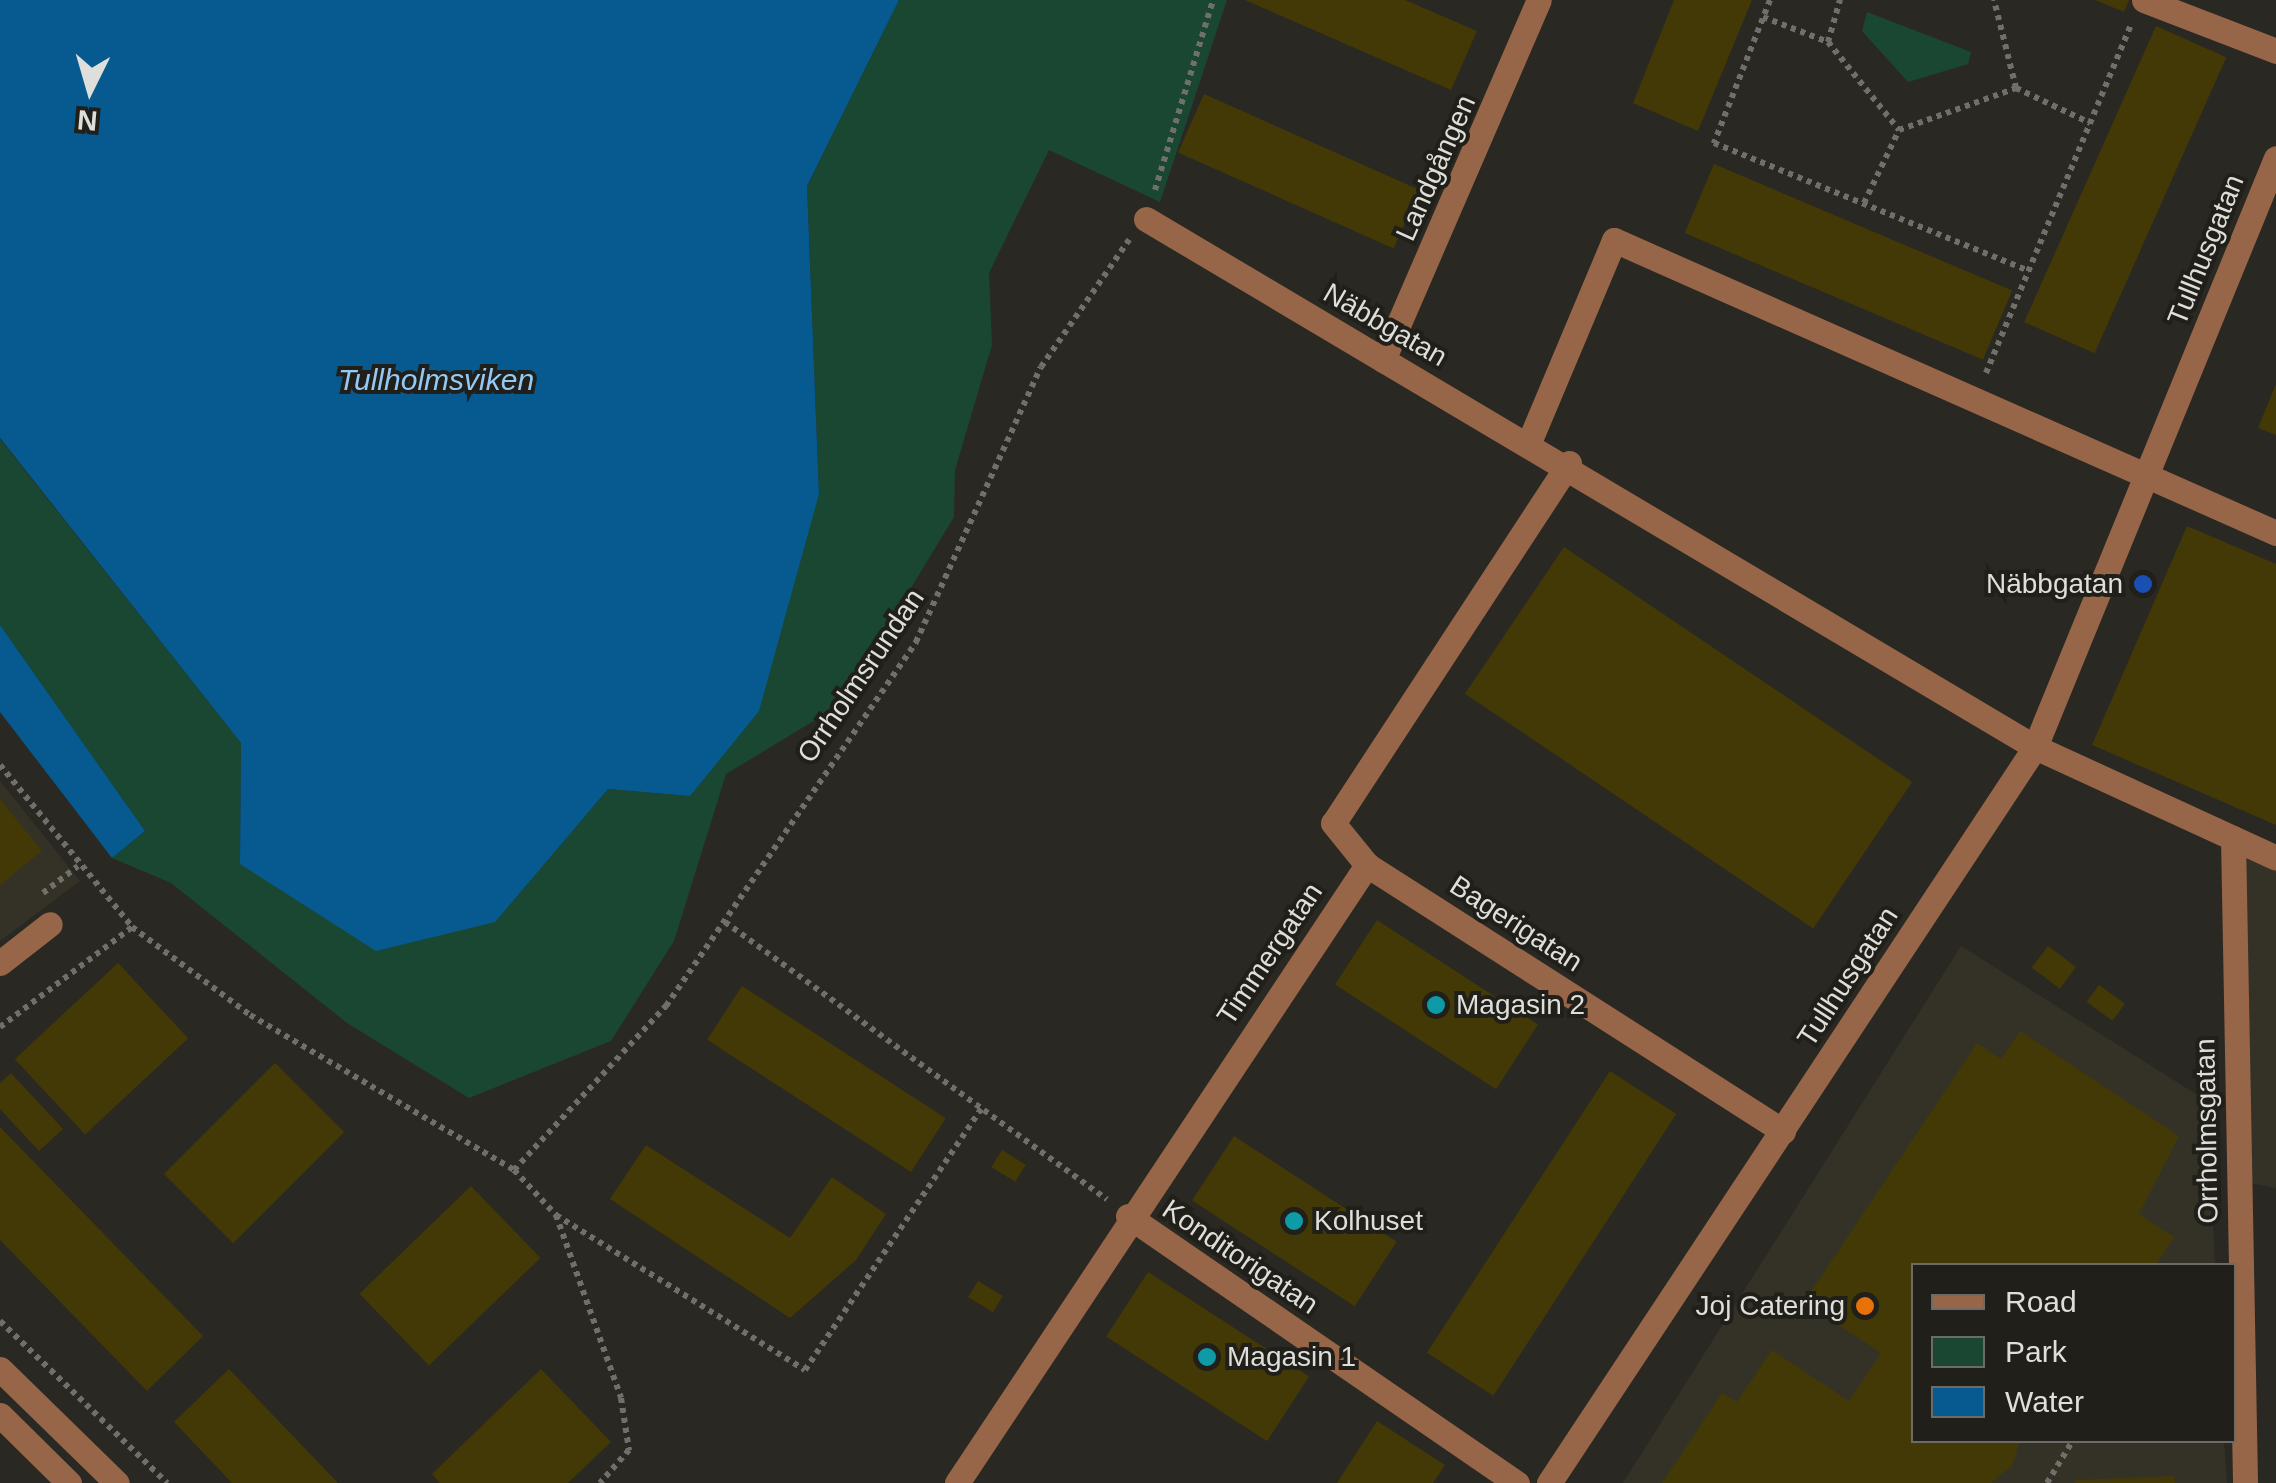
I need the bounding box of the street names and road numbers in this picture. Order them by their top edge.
street label: Landgången [1389,90,1483,246]
street label: Tullhusgatan [2161,170,2251,330]
street label: Näbbgatan [1317,276,1453,374]
street label: Orrholmsrundan [791,583,931,769]
street label: Bagerigatan [1444,869,1588,979]
street label: Timmergatan [1210,877,1330,1031]
street label: Tullhusgatan [1791,901,1905,1053]
street label: Orrholmsgatan [2189,1038,2225,1224]
street label: Konditorigatan [1156,1193,1324,1321]

